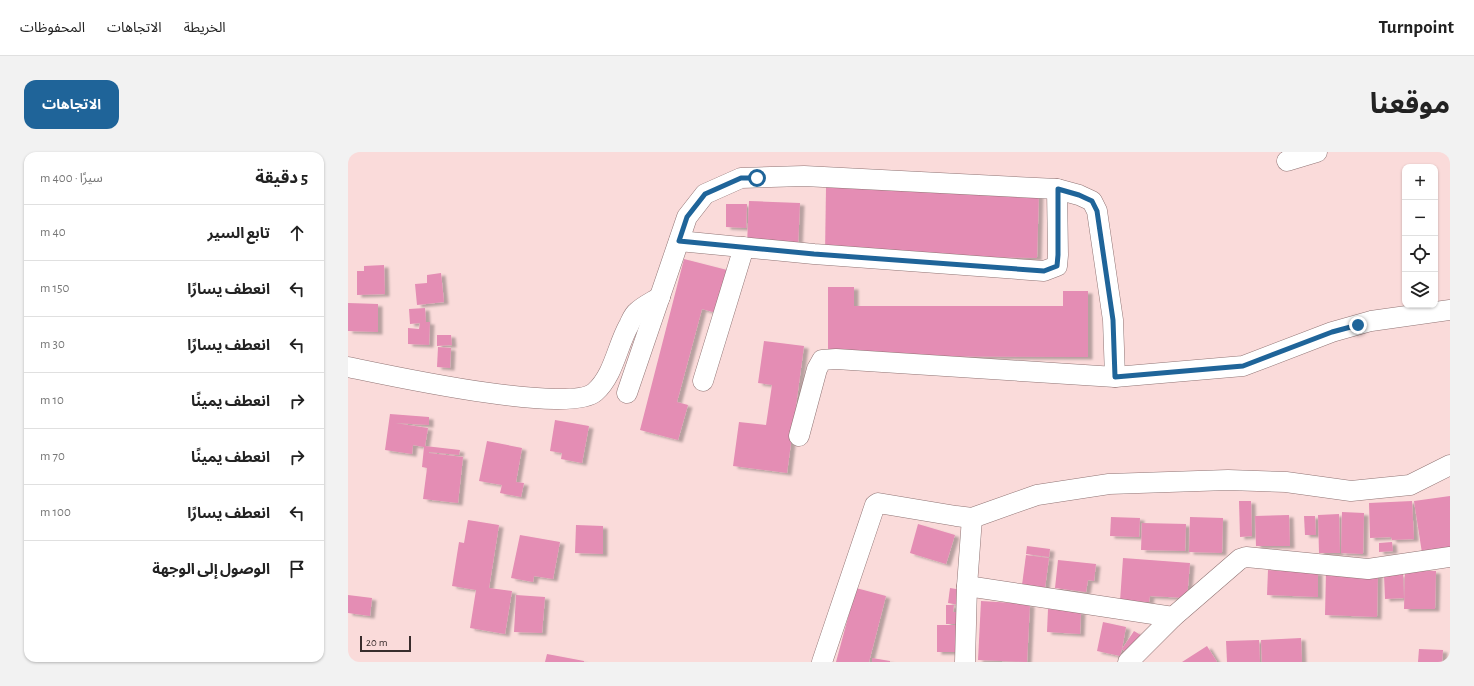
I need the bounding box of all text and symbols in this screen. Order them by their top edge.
text: Turnpoint [1379,18,1454,37]
text: المحفوظات [20,21,85,35]
text: الاتجاهات [107,21,162,35]
text: الخريطة [184,21,226,35]
button: الاتجاهات [24,80,119,129]
text: موقعنا [1370,91,1450,119]
map controls [1402,164,1438,308]
button: + [1402,164,1438,200]
text: 5 دقيقة [255,169,308,186]
route start [748,169,766,187]
text: سيرًا · 400 m [40,172,103,185]
button: − [1402,200,1438,236]
icon: ahead [286,222,308,244]
text: 40 m [40,226,66,239]
text: تابع السير [208,226,270,241]
button: locate [1402,236,1438,272]
button: layers [1402,272,1438,308]
icon: left [286,278,308,300]
text: 150 m [40,282,69,295]
text: انعطف يسارًا [187,282,270,297]
route end [1349,316,1367,334]
icon: left [286,334,308,356]
text: 30 m [40,338,65,351]
text: انعطف يسارًا [187,338,270,353]
icon: right [286,390,308,412]
text: 10 m [40,394,64,407]
text: انعطف يمينًا [191,394,270,409]
icon: right [286,446,308,468]
text: 70 m [40,450,65,463]
text: انعطف يمينًا [191,450,270,465]
icon: left [286,502,308,524]
text: 100 m [40,506,71,519]
text: انعطف يسارًا [187,506,270,521]
icon: arrive [286,558,308,580]
text: الوصول إلى الوجهة [152,562,270,577]
scale bar [360,634,411,653]
text: 20 m [366,637,387,648]

